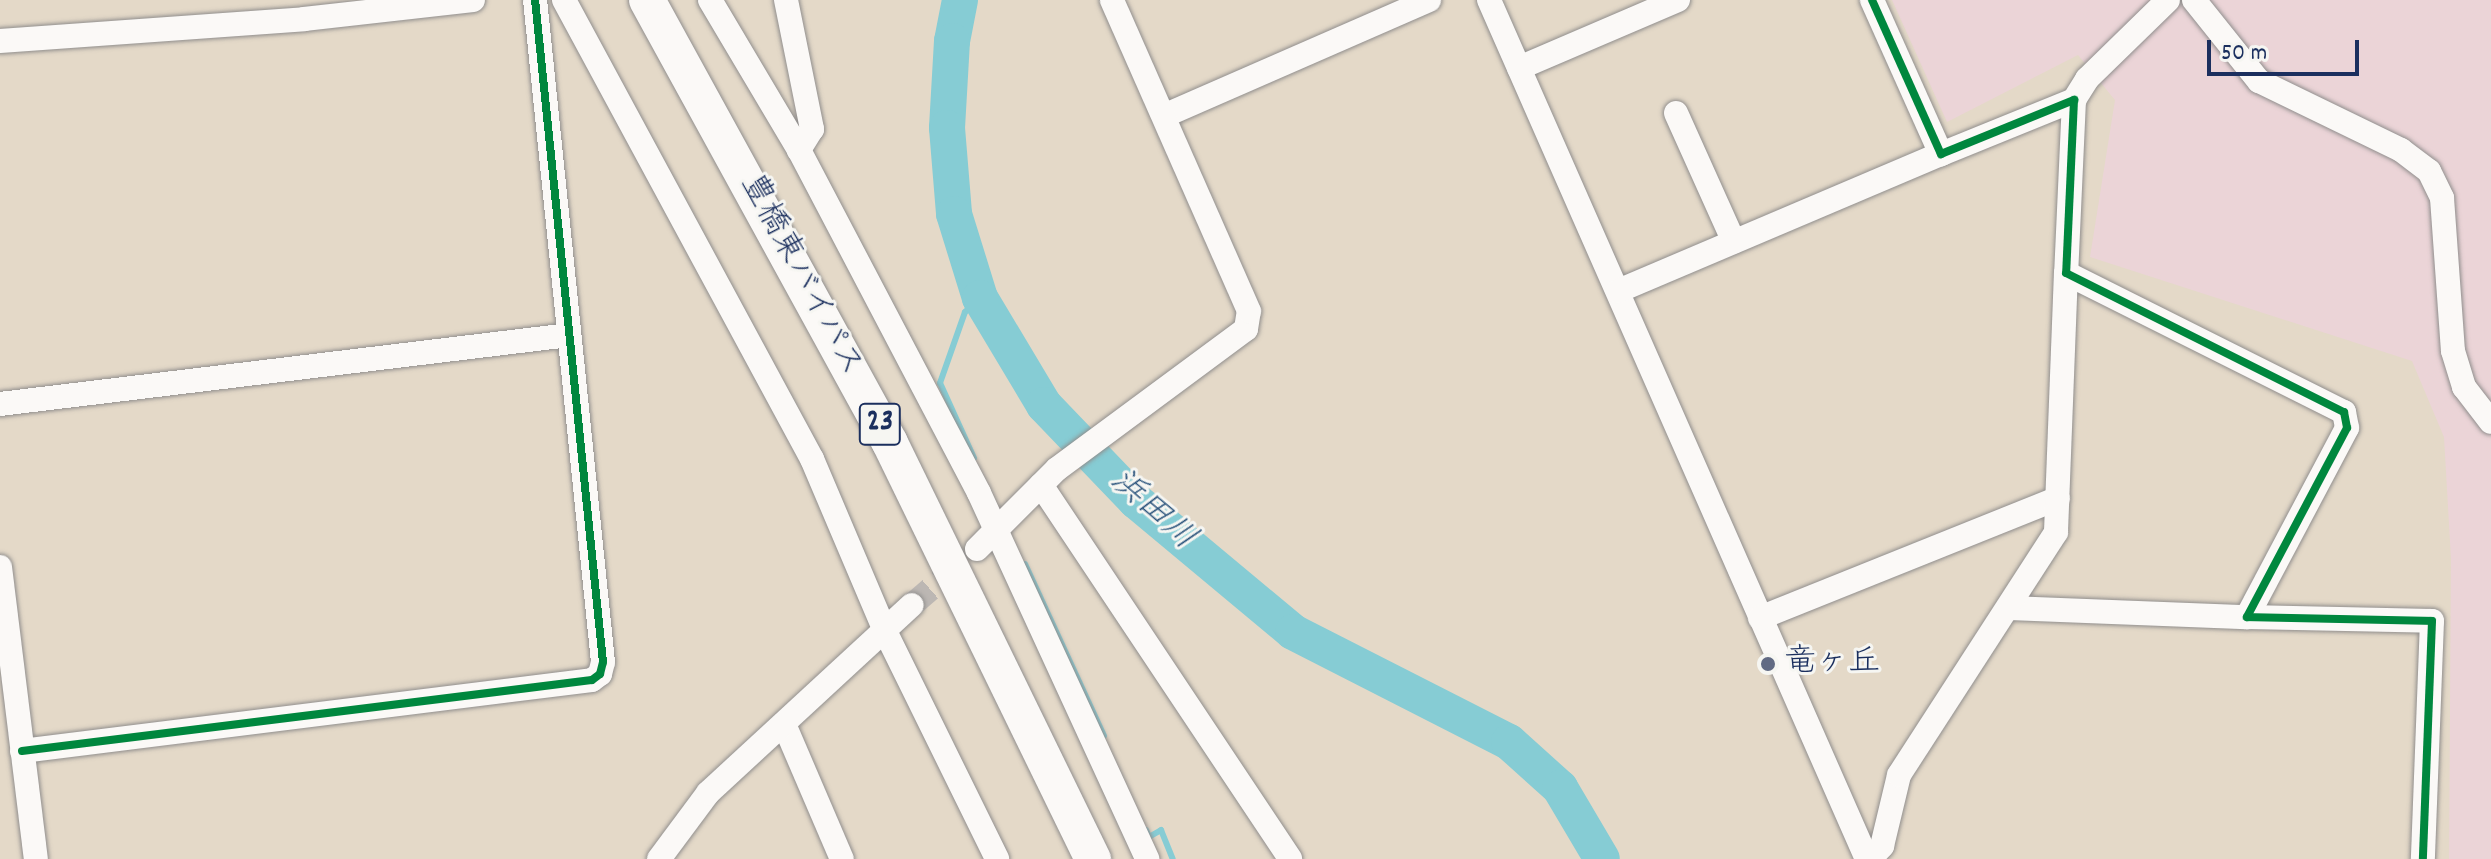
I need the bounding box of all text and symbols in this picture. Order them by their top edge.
scale bar [2211,24,2363,74]
text: 50 m [2221,37,2267,71]
street label: 豊橋東バイパス [730,168,870,384]
road number: 23 [858,398,902,450]
water label: 浜田川 [1100,462,1204,560]
place label: 竜ヶ丘 [1784,645,1880,683]
marker: 竜ヶ丘 [1759,655,1777,673]

